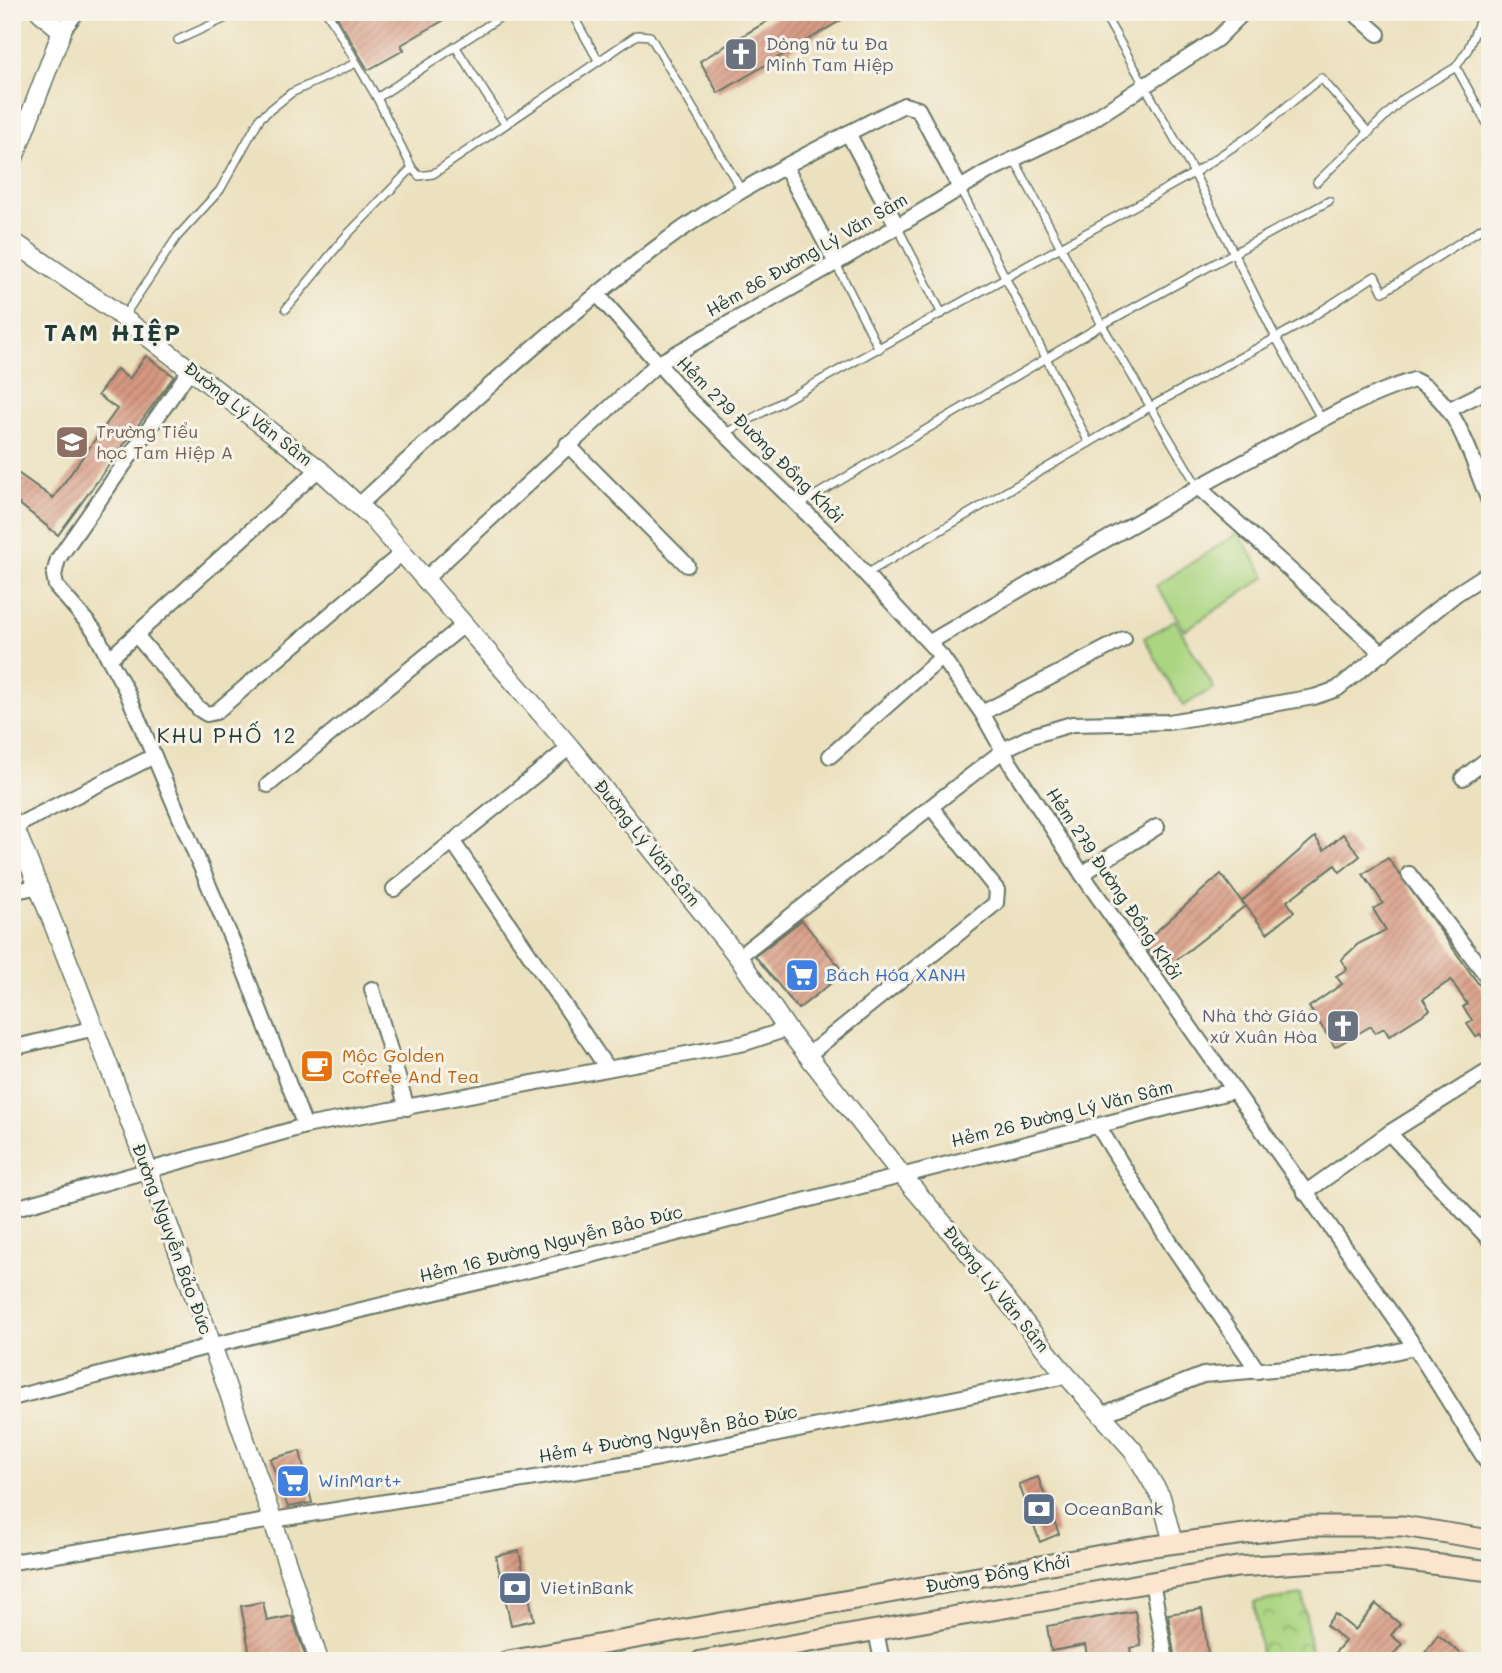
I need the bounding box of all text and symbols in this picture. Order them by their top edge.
place label: Dòng nữ tu Đa Minh Tam Hiệp [766,31,894,76]
church icon: Dòng nữ tu Đa Minh Tam Hiệp [722,35,760,73]
street label: Hẻm 86 Đường Lý Văn Sâm [701,187,912,322]
district label: TAM HIỆP [44,316,182,347]
street label: Hẻm 279 Đường Đồng Khởi [672,350,850,528]
street label: Đường Lý Văn Sâm [179,355,318,471]
place label: Trường Tiểu học Tam Hiệp A [96,419,233,464]
school or university icon: Trường Tiểu học Tam Hiệp A [53,423,91,461]
district label: KHU PHỐ 12 [157,721,297,748]
street label: Đường Lý Văn Sâm [589,774,707,911]
street label: Hẻm 279 Đường Đồng Khởi [1041,783,1188,984]
supermarket icon: Bách Hóa XANH [783,956,821,994]
place label: Bách Hóa XANH [826,962,966,986]
place label: Nhà thờ Giáo xứ Xuân Hòa [1202,1003,1318,1048]
church icon: Nhà thờ Giáo xứ Xuân Hòa [1324,1007,1362,1045]
place label: Mộc Golden Coffee And Tea [342,1043,480,1088]
cafe icon: Mộc Golden Coffee And Tea [298,1047,336,1085]
street label: Hẻm 26 Đường Lý Văn Sâm [948,1074,1175,1152]
street label: Đường Nguyễn Bảo Đức [127,1140,219,1338]
street label: Hẻm 16 Đường Nguyễn Bảo Đức [417,1199,685,1287]
street label: Đường Lý Văn Sâm [938,1220,1056,1357]
street label: Hẻm 4 Đường Nguyễn Bảo Đức [537,1398,799,1468]
supermarket icon: WinMart+ [274,1462,312,1500]
place label: WinMart+ [318,1468,402,1492]
bank icon: OceanBank [1020,1490,1058,1528]
place label: OceanBank [1064,1496,1163,1520]
street label: Đường Đồng Khởi [923,1548,1072,1598]
bank icon: VietinBank [496,1569,534,1607]
place label: VietinBank [540,1575,634,1599]

